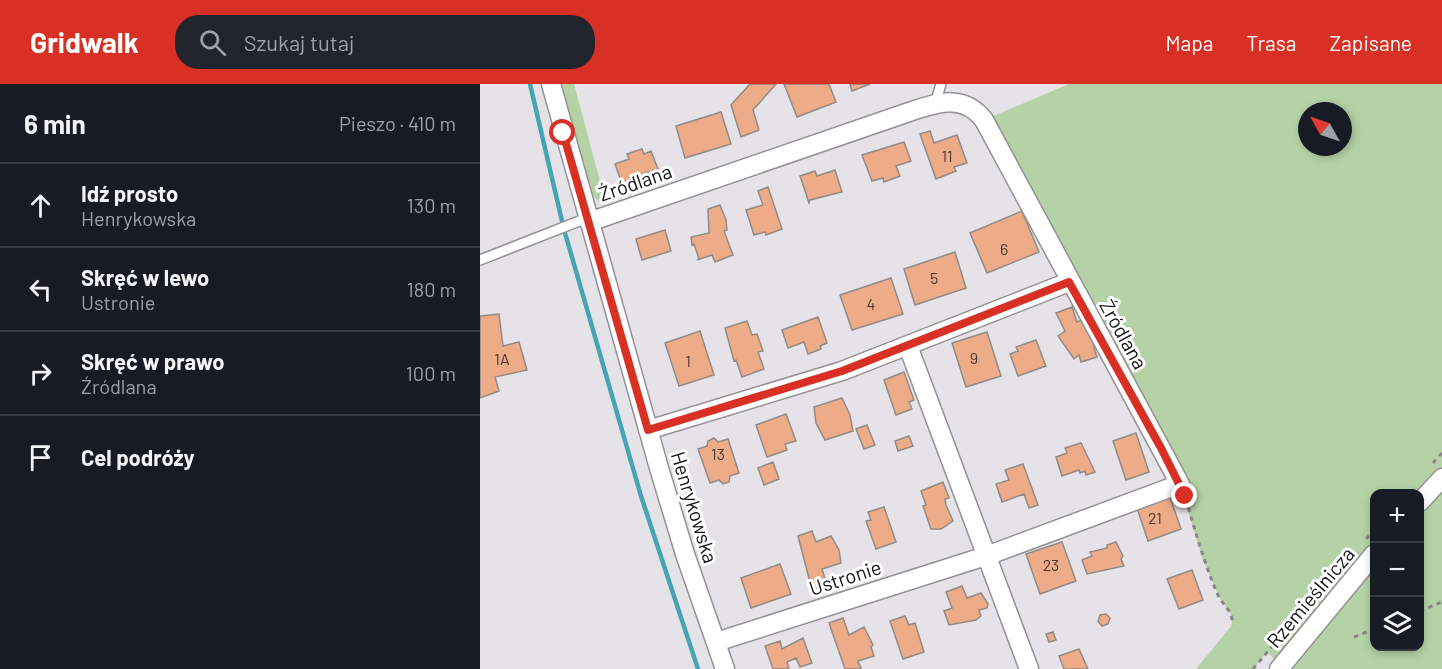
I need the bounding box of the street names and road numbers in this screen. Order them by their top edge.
street label: Źródlana [595,158,675,206]
street label: Źródlana [1095,295,1153,373]
street label: Henrykowska [667,448,723,566]
street label: Rzemieślnicza [1261,542,1359,652]
street label: Ustronie [806,554,884,600]

